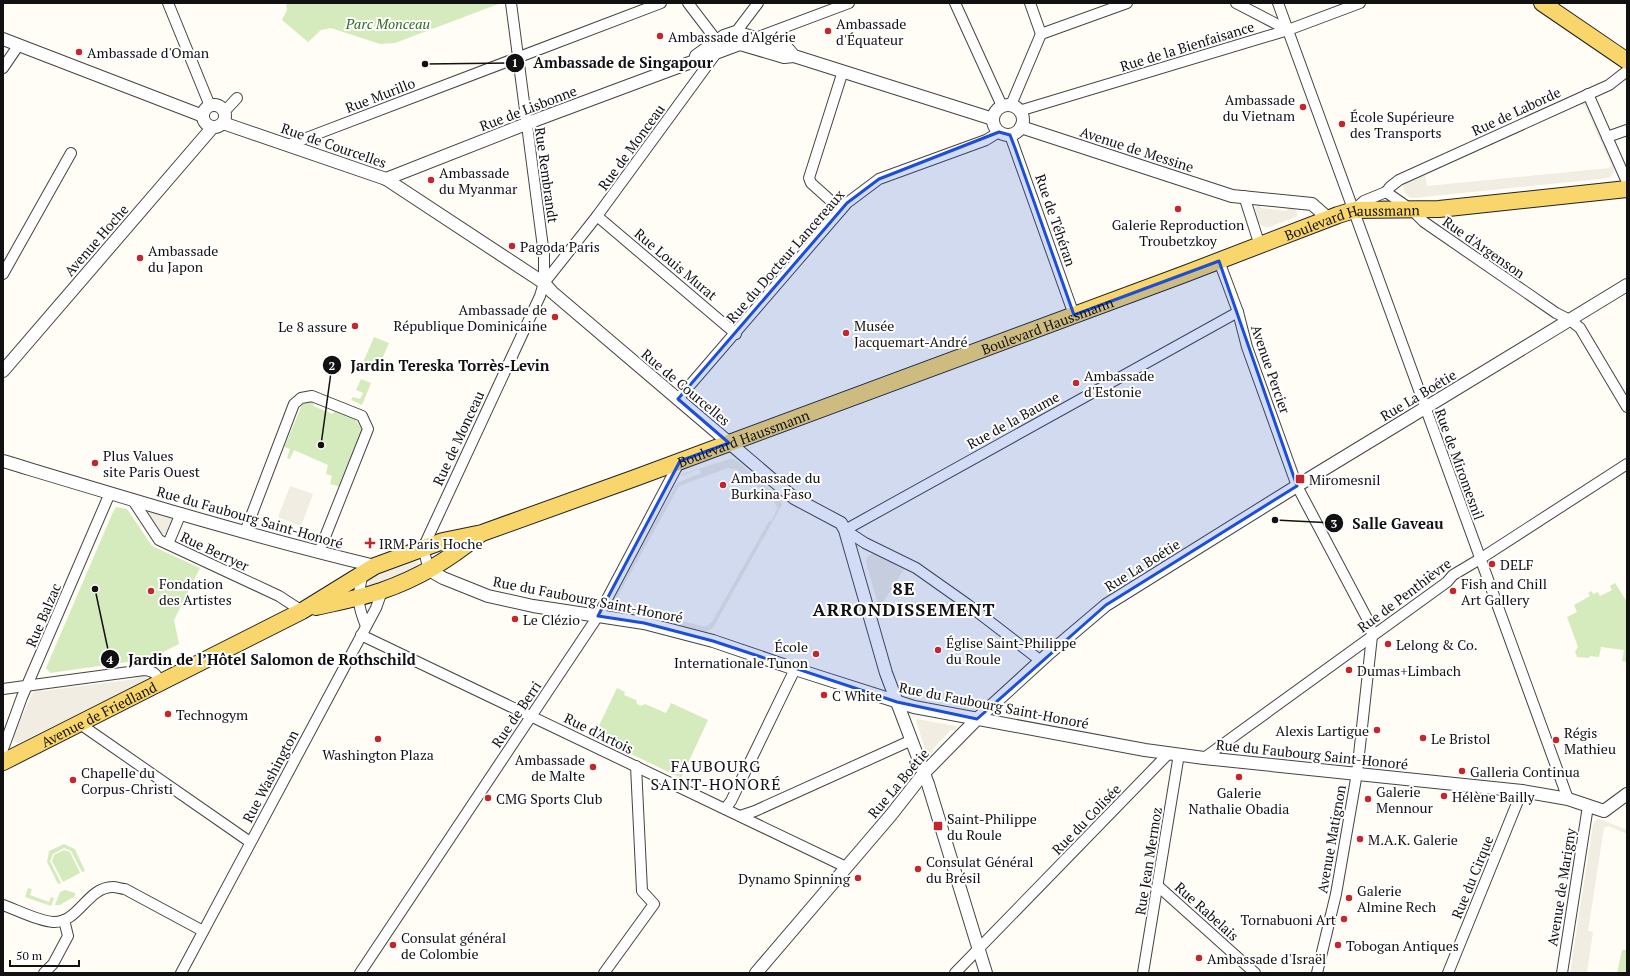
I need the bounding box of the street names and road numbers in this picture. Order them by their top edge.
street label: Rue de la Bienfaisance [1118,17,1256,75]
street label: Rue Murillo [342,73,418,117]
street label: Rue de Lisbonne [477,81,579,135]
street label: Rue de Laborde [1469,82,1563,140]
street label: Rue de Monceau [593,100,669,194]
street label: Rue de Courcelles [279,118,389,172]
street label: Avenue de Messine [1078,122,1196,176]
street label: Rue Rembrandt [531,126,563,225]
street label: Rue de Téhéran [1031,171,1081,269]
street label: Rue du Docteur Lancereaux [722,185,849,327]
street label: Avenue Hoche [60,200,132,280]
street label: Boulevard Haussmann [1281,200,1421,244]
street label: Rue d'Argenson [1439,212,1529,283]
street label: Rue Louis Murat [631,224,722,305]
street label: Boulevard Haussmann [978,292,1116,358]
street label: Avenue Percier [1247,322,1295,417]
street label: Rue de Courcelles [638,344,734,430]
street label: Rue La Boétie [1377,365,1459,425]
street label: Rue de la Baume [963,387,1063,453]
street label: Rue de Monceau [428,388,488,488]
street label: Boulevard Haussmann [675,404,813,471]
street label: Rue de Miromesnil [1431,406,1489,522]
street label: Rue du Faubourg Saint-Honoré [155,481,345,553]
street label: Rue Berryer [178,527,253,575]
street label: Rue La Boétie [1101,534,1183,596]
street label: Rue de Penthièvre [1353,553,1455,637]
street label: Rue du Faubourg Saint-Honoré [491,571,685,627]
street label: Rue Balzac [21,580,65,650]
street label: Avenue de Friedland [38,677,160,751]
street label: Rue de Berri [487,677,545,751]
street label: Rue du Faubourg Saint-Honoré [897,677,1091,733]
street label: Rue d'Artois [561,708,637,758]
street label: Rue Washington [238,726,303,826]
street label: Rue du Faubourg Saint-Honoré [1215,734,1409,774]
street label: Rue La Boétie [863,744,933,822]
street label: Rue du Colisée [1047,779,1125,859]
street label: Avenue Matignon [1312,783,1350,895]
street label: Rue Jean Mermoz [1130,805,1166,916]
street label: Avenue de Marigny [1542,826,1580,947]
street label: Rue du Cirque [1447,833,1497,921]
street label: Rue Rabelais [1171,877,1243,945]

